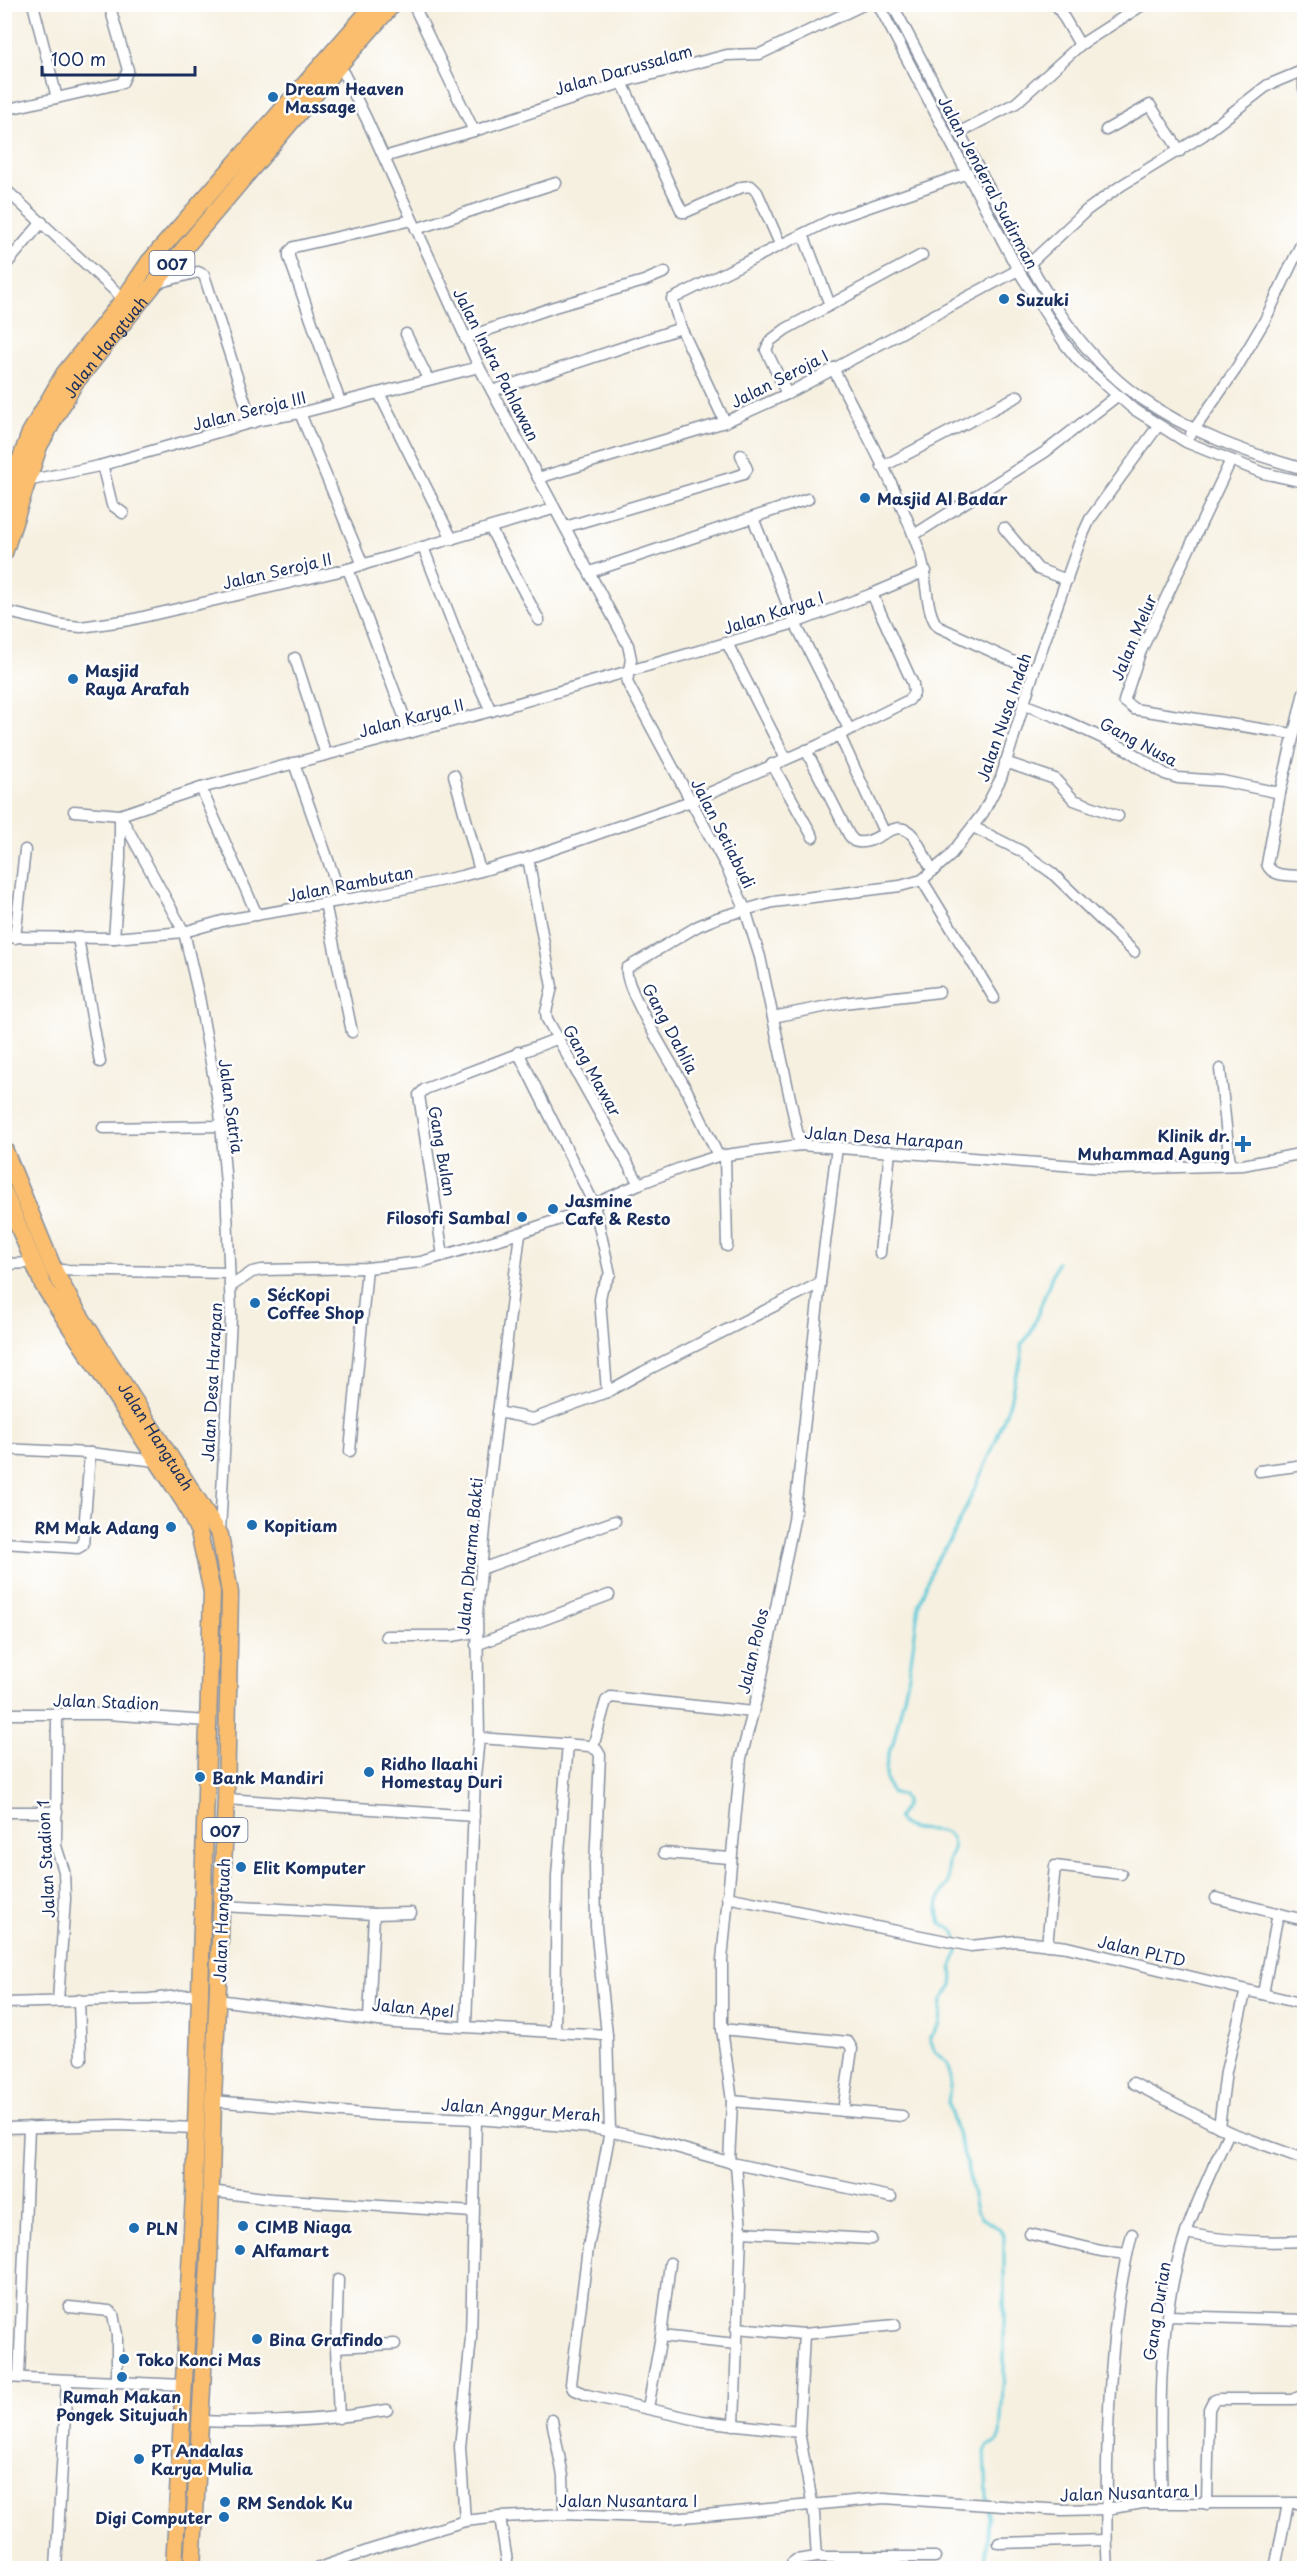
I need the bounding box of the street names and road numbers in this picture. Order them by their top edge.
street label: Jalan Darussalam [551,38,695,100]
street label: Jalan Jenderal Sudirman [933,91,1045,273]
road number: 007 [150,251,195,275]
street label: Jalan Indra Pahlawan [448,283,546,445]
street label: Jalan Hangtuah [57,290,152,402]
street label: Jalan Seroja I [726,343,832,413]
street label: Jalan Seroja III [190,384,308,436]
street label: Jalan Seroja II [220,546,334,594]
street label: Jalan Karya I [720,584,826,640]
street label: Jalan Melur [1104,590,1162,684]
street label: Jalan Nusa Indah [970,649,1036,785]
street label: Jalan Karya II [355,691,467,743]
street label: Gang Nusa [1096,710,1182,772]
street label: Jalan Setiabudi [686,774,762,892]
street label: Jalan Rambutan [285,859,415,907]
street label: Gang Dahlia [637,979,705,1078]
street label: Gang Mawar [558,1020,628,1121]
street label: Jalan Satria [213,1057,251,1155]
street label: Gang Bulan [423,1104,463,1198]
street label: Jalan Desa Harapan [804,1119,964,1155]
street label: Jalan Desa Harapan [195,1302,227,1462]
street label: Jalan Hangtuah [113,1377,200,1495]
street label: Jalan Dharma Bakti [450,1476,488,1636]
street label: Jalan Polos [731,1606,773,1696]
street label: Jalan Stadion [53,1687,159,1715]
street label: Jalan Stadion 1 [30,1799,60,1919]
road number: 007 [202,1818,248,1842]
street label: Jalan Hangtuah [207,1857,235,1983]
street label: Jalan PLTD [1096,1928,1188,1972]
street label: Jalan Apel [371,1991,455,2023]
street label: Jalan Anggur Merah [440,2091,602,2127]
street label: Gang Durian [1136,2260,1176,2362]
street label: Jalan Nusantara I [1059,2478,1199,2506]
street label: Jalan Nusantara I [559,2488,697,2512]

